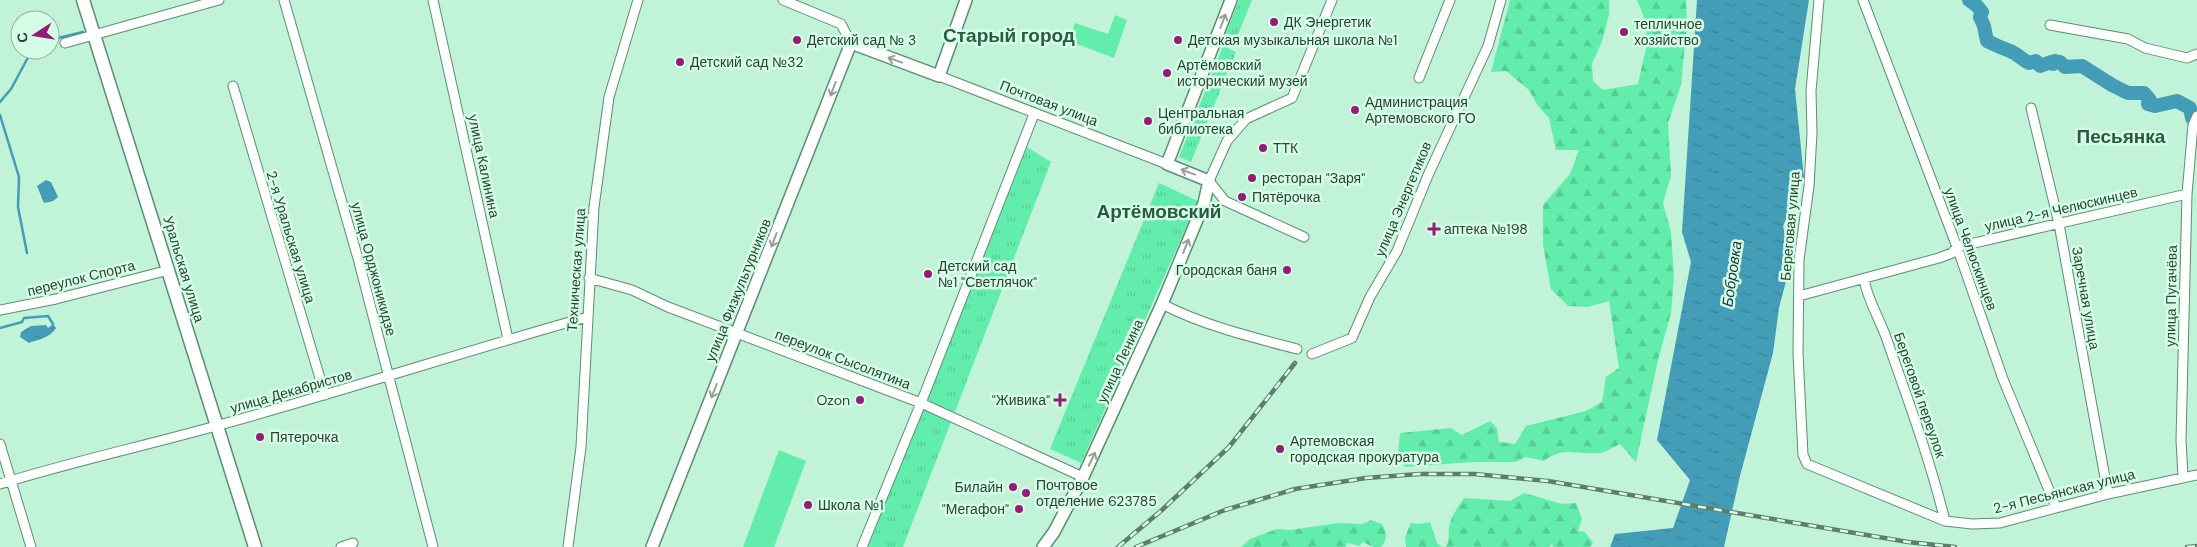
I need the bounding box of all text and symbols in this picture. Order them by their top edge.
north arrow [10,10,60,60]
place label: ДК Энергетик [1284,13,1372,31]
one-way arrow [1218,14,1228,29]
place label: тепличное хозяйство [1634,15,1702,49]
marker: ДК Энергетик [1268,16,1280,28]
district label: Старый город [943,23,1075,48]
marker: тепличное хозяйство [1618,26,1630,38]
text: С [12,31,32,45]
place label: Детский сад № 3 [807,31,916,49]
place label: Детская музыкальная школа №1 [1188,31,1397,49]
marker: Детский сад № 3 [791,34,803,46]
marker: Детская музыкальная школа №1 [1172,34,1184,46]
place label: Детский сад №32 [690,53,804,71]
one-way arrow [888,55,904,64]
marker: Детский сад №32 [674,56,686,68]
place label: Артёмовский исторический музей [1177,56,1308,90]
marker: Артёмовский исторический музей [1161,67,1173,79]
street label: Почтовая улица [997,76,1101,130]
one-way arrow [828,81,838,96]
place label: Администрация Артемовского ГО [1365,93,1476,127]
place label: Центральная библиотека [1158,104,1244,138]
marker: Администрация Артемовского ГО [1349,104,1361,116]
street label: улица Калинина [464,113,504,220]
marker: Центральная библиотека [1142,115,1154,127]
district label: Песьянка [2077,124,2166,149]
place label: ТТК [1273,139,1299,157]
street label: улица Энергетиков [1371,139,1435,259]
marker: ТТК [1257,142,1269,154]
one-way arrow [1181,167,1196,177]
street label: 2-я Уральская улица [262,169,320,305]
place label: ресторан "Заря" [1262,169,1365,187]
street label: Береговая улица [1776,170,1804,282]
marker: ресторан "Заря" [1246,172,1258,184]
street label: улица 2-я Челюскинцев [1983,183,2139,235]
street label: улица Челюскинцев [1940,185,2002,313]
place label: Пятёрочка [1252,188,1321,206]
marker: Пятёрочка [1236,191,1248,203]
district label: Артёмовский [1096,199,1222,224]
street label: улица Орджоникидзе [347,200,401,338]
street label: Техническая улица [563,207,589,332]
street label: Уральская улица [159,214,209,325]
street label: улица Физкультурников [701,216,775,364]
place label: аптека №198 [1444,220,1528,238]
marker: аптека №198 [1428,223,1440,235]
one-way arrow [769,232,778,247]
one-way arrow [1182,239,1192,254]
water label: Бобровка [1717,240,1747,308]
street label: Заречная улица [2068,245,2104,351]
street label: улица Пугачёва [2161,245,2181,347]
street label: переулок Спорта [25,256,137,300]
place label: Детский сад №1 "Светлячок" [938,257,1037,291]
place label: Городская баня [1176,261,1277,279]
marker: Городская баня [1281,264,1293,276]
marker: Детский сад №1 "Светлячок" [922,268,934,280]
street label: улица Ленина [1093,316,1147,406]
street label: переулок Сысолятина [773,325,914,393]
street label: Береговой переулок [1890,330,1950,461]
street label: улица Декабристов [228,365,354,417]
one-way arrow [709,383,718,398]
place label: Ozon [816,391,850,409]
place label: "Живика" [992,391,1050,409]
marker: Ozon [854,394,866,406]
marker: "Живика" [1054,394,1066,406]
place label: Пятерочка [270,428,339,446]
marker: Пятерочка [254,431,266,443]
place label: Артемовская городская прокуратура [1290,432,1439,466]
marker: Артемовская городская прокуратура [1274,443,1286,455]
one-way arrow [1087,452,1097,467]
street label: 2-я Песьянская улица [1991,465,2137,517]
place label: Почтовое отделение 623785 [1036,476,1157,510]
place label: Билайн [954,478,1003,496]
marker: Билайн [1007,481,1019,493]
marker: Почтовое отделение 623785 [1020,487,1032,499]
place label: Школа №1 [818,496,884,514]
marker: Школа №1 [802,499,814,511]
place label: "Мегафон" [942,500,1009,518]
marker: "Мегафон" [1013,503,1025,515]

